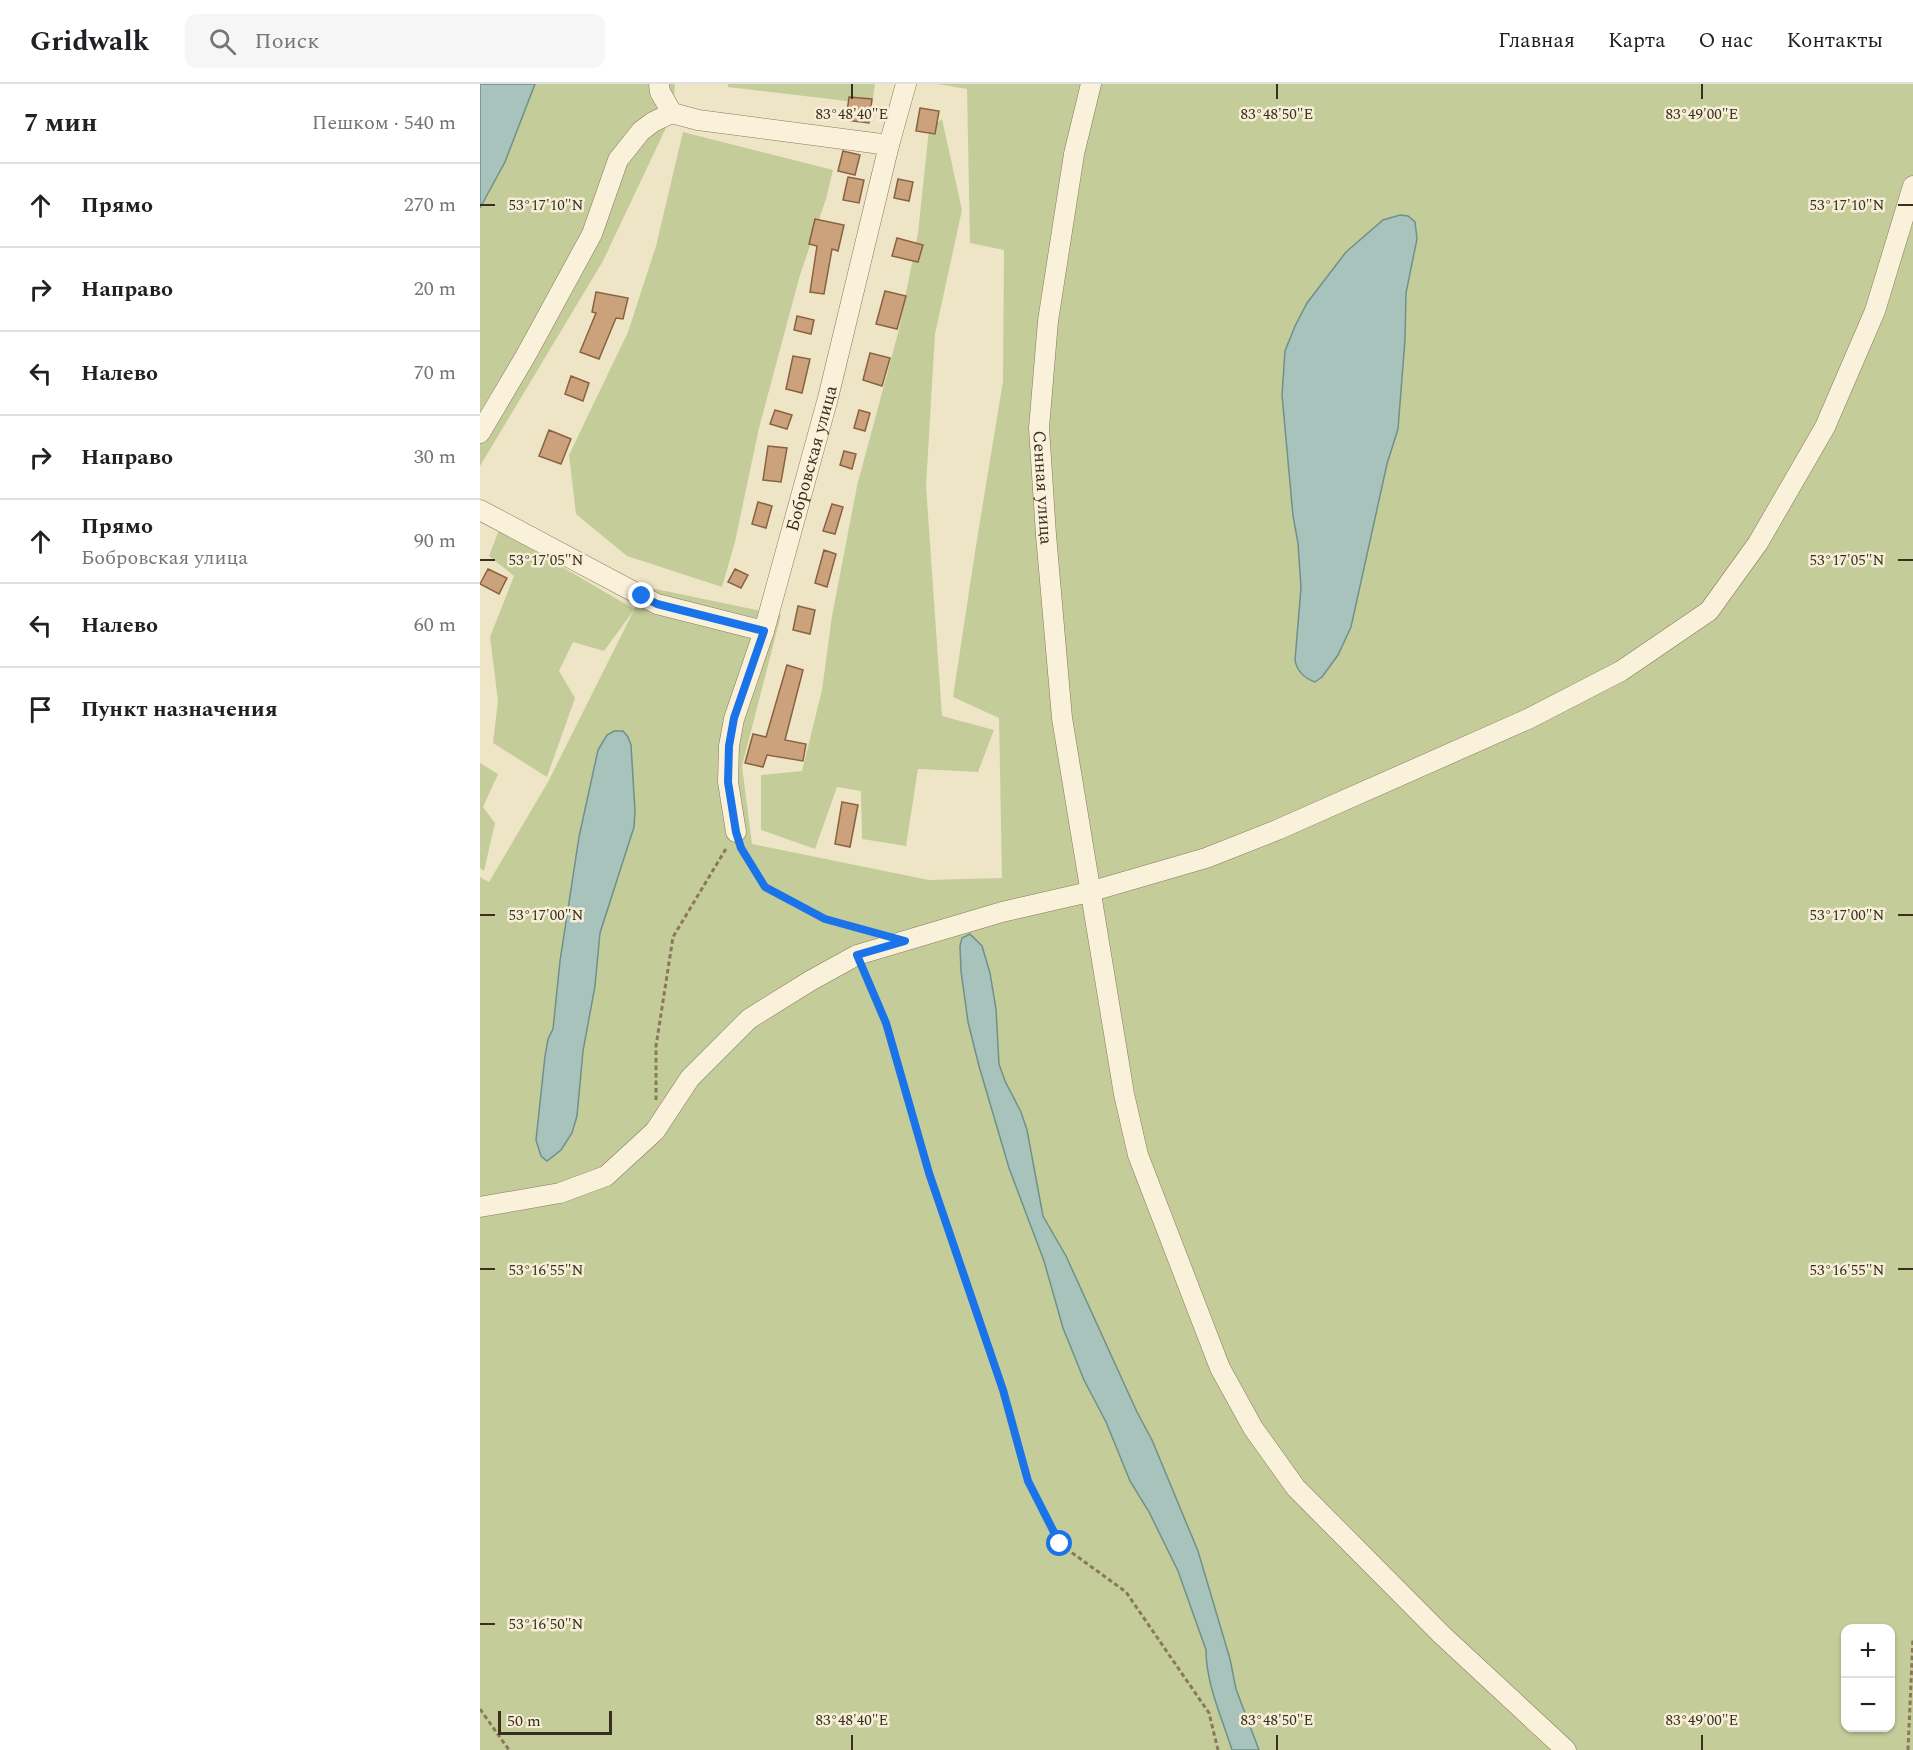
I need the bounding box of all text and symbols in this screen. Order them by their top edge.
search box [185,14,605,68]
text: Gridwalk [30,20,149,63]
icon: search [206,25,239,58]
text: Поиск [254,25,320,58]
text: Главная [1498,25,1575,57]
text: Карта [1608,25,1665,57]
text: О нас [1698,25,1753,57]
text: Контакты [1786,25,1883,57]
text: 7 мин [24,103,97,143]
text: 83°48'40"E [816,103,888,126]
text: 83°48'50"E [1241,103,1313,126]
text: 83°49'00"E [1666,103,1738,126]
text: Пешком · 540 m [312,108,456,138]
icon: ahead [24,189,57,222]
text: Прямо [81,189,153,222]
text: 270 m [404,190,456,220]
text: 53°17'10"N [509,194,584,217]
text: 53°17'10"N [1810,194,1885,217]
icon: right [24,273,57,306]
text: Направо [81,273,173,306]
text: 20 m [414,274,456,304]
icon: left [24,357,57,390]
text: Налево [81,357,158,390]
text: 70 m [414,358,456,388]
street label: Бобровская улица [779,383,845,535]
street label: Сенная улица [1025,429,1060,546]
icon: right [24,441,57,474]
text: Направо [81,441,173,474]
text: 30 m [414,442,456,472]
text: Прямо [81,510,153,543]
icon: ahead [24,525,57,558]
text: 90 m [414,526,456,556]
text: Бобровская улица [81,543,248,573]
text: 53°17'05"N [509,549,584,572]
text: 53°17'05"N [1810,549,1885,572]
route end [628,582,654,608]
icon: left [24,609,57,642]
text: Налево [81,609,158,642]
text: 60 m [414,610,456,640]
icon: arrive [24,693,57,726]
text: Пункт назначения [81,693,278,726]
text: 53°17'00"N [509,904,584,927]
text: 53°17'00"N [1810,904,1885,927]
text: 53°16'55"N [509,1259,584,1282]
text: 53°16'55"N [1810,1259,1885,1282]
route start [1046,1530,1072,1556]
text: 53°16'50"N [509,1613,584,1636]
map controls [1841,1624,1895,1732]
button: + [1841,1624,1895,1678]
button: − [1841,1678,1895,1732]
scale bar [498,1708,612,1736]
text: 50 m [507,1709,541,1733]
text: 83°48'40"E [816,1709,888,1732]
text: 83°48'50"E [1241,1709,1313,1732]
text: 83°49'00"E [1666,1709,1738,1732]

